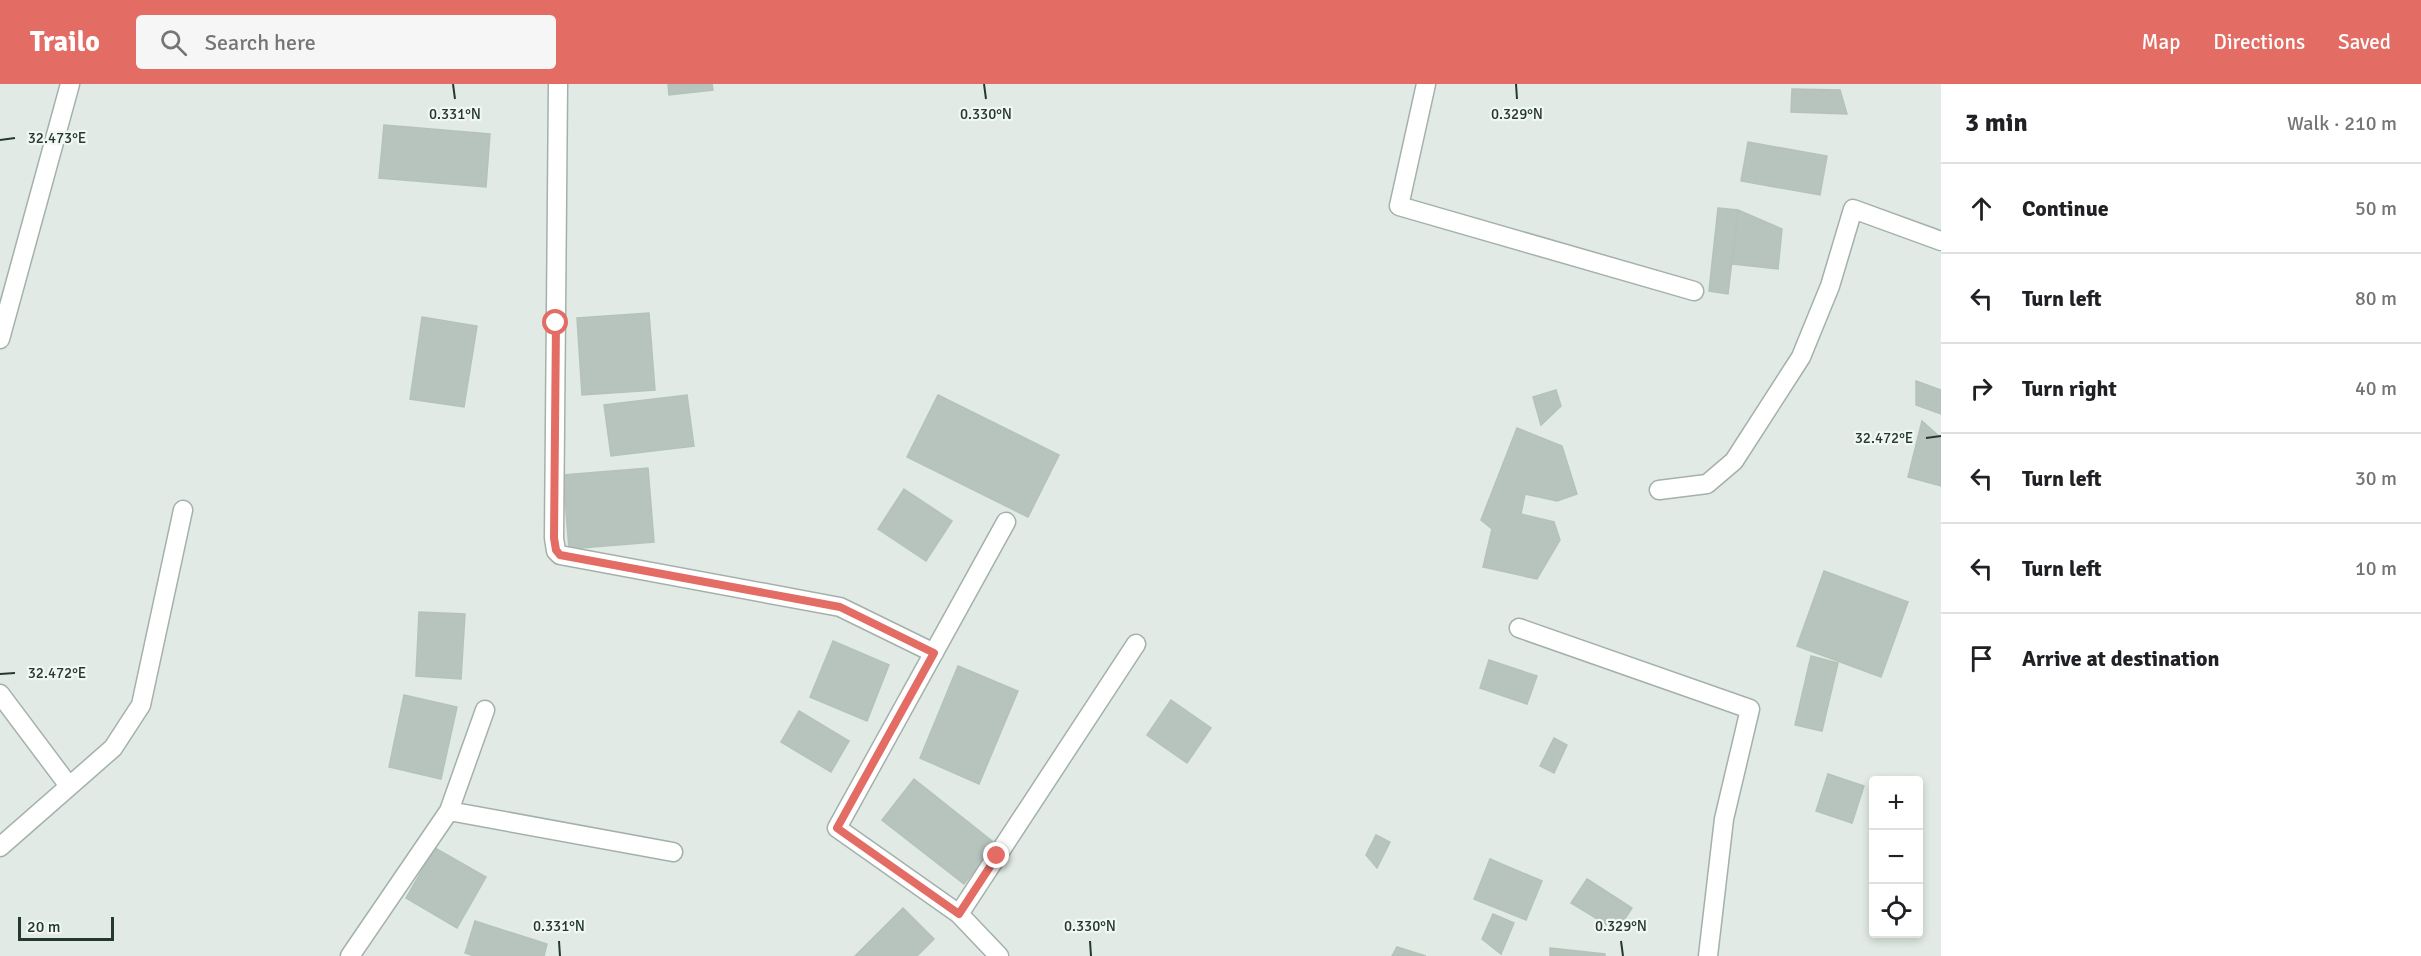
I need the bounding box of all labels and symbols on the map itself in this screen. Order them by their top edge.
text: 0.331°N [429,105,481,123]
text: 0.330°N [960,105,1012,123]
text: 0.329°N [1491,105,1543,123]
text: 32.473°E [28,129,86,147]
route start [542,309,568,335]
text: 32.472°E [1855,429,1913,447]
text: 32.472°E [28,664,86,682]
route end [983,842,1009,868]
scale bar [18,914,114,942]
text: 0.331°N [533,917,585,935]
text: 0.330°N [1064,917,1116,935]
text: 0.329°N [1595,917,1647,935]

